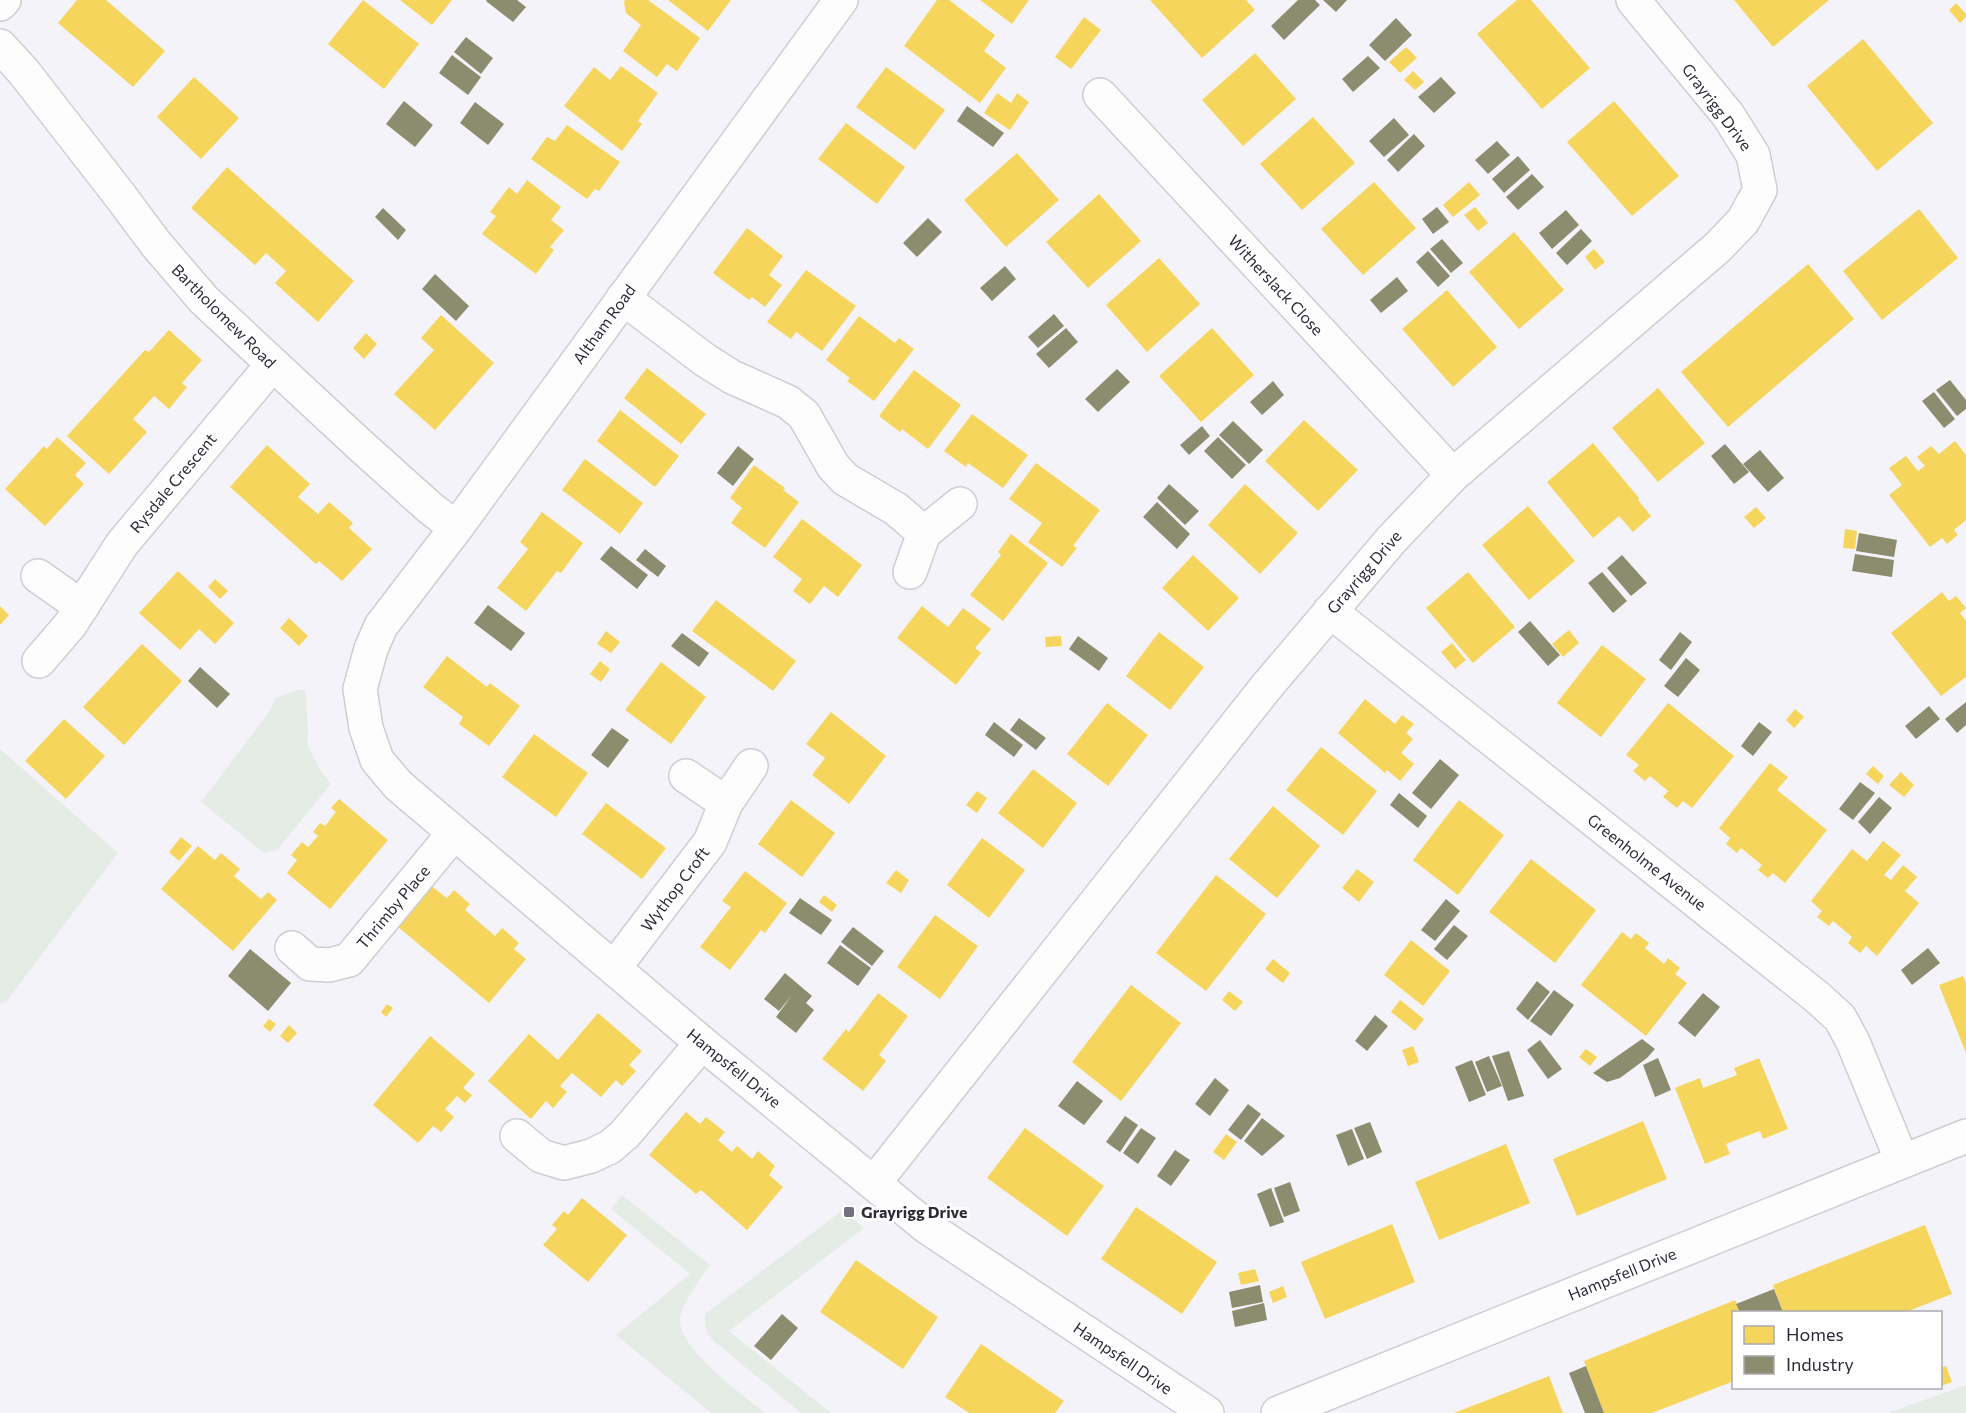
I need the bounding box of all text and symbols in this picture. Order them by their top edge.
street label: Grayrigg Drive [1679,59,1756,154]
street label: Witherslack Close [1225,231,1328,339]
street label: Bartholomew Road [168,260,280,372]
street label: Altham Road [568,280,639,367]
street label: Rysdale Crescent [125,429,220,536]
street label: Grayrigg Drive [1322,526,1405,617]
street label: Greenholme Avenue [1584,809,1710,914]
street label: Wythop Croft [637,842,713,935]
street label: Thrimby Place [352,861,433,952]
street label: Hampsfell Drive [684,1024,785,1111]
place label: Grayrigg Drive [861,1202,967,1221]
marker: Grayrigg Drive [842,1205,856,1219]
street label: Hampsfell Drive [1565,1243,1679,1304]
legend [1732,1311,1942,1389]
street label: Hampsfell Drive [1070,1318,1176,1398]
text: Homes [1786,1323,1844,1345]
text: Industry [1786,1353,1854,1375]

